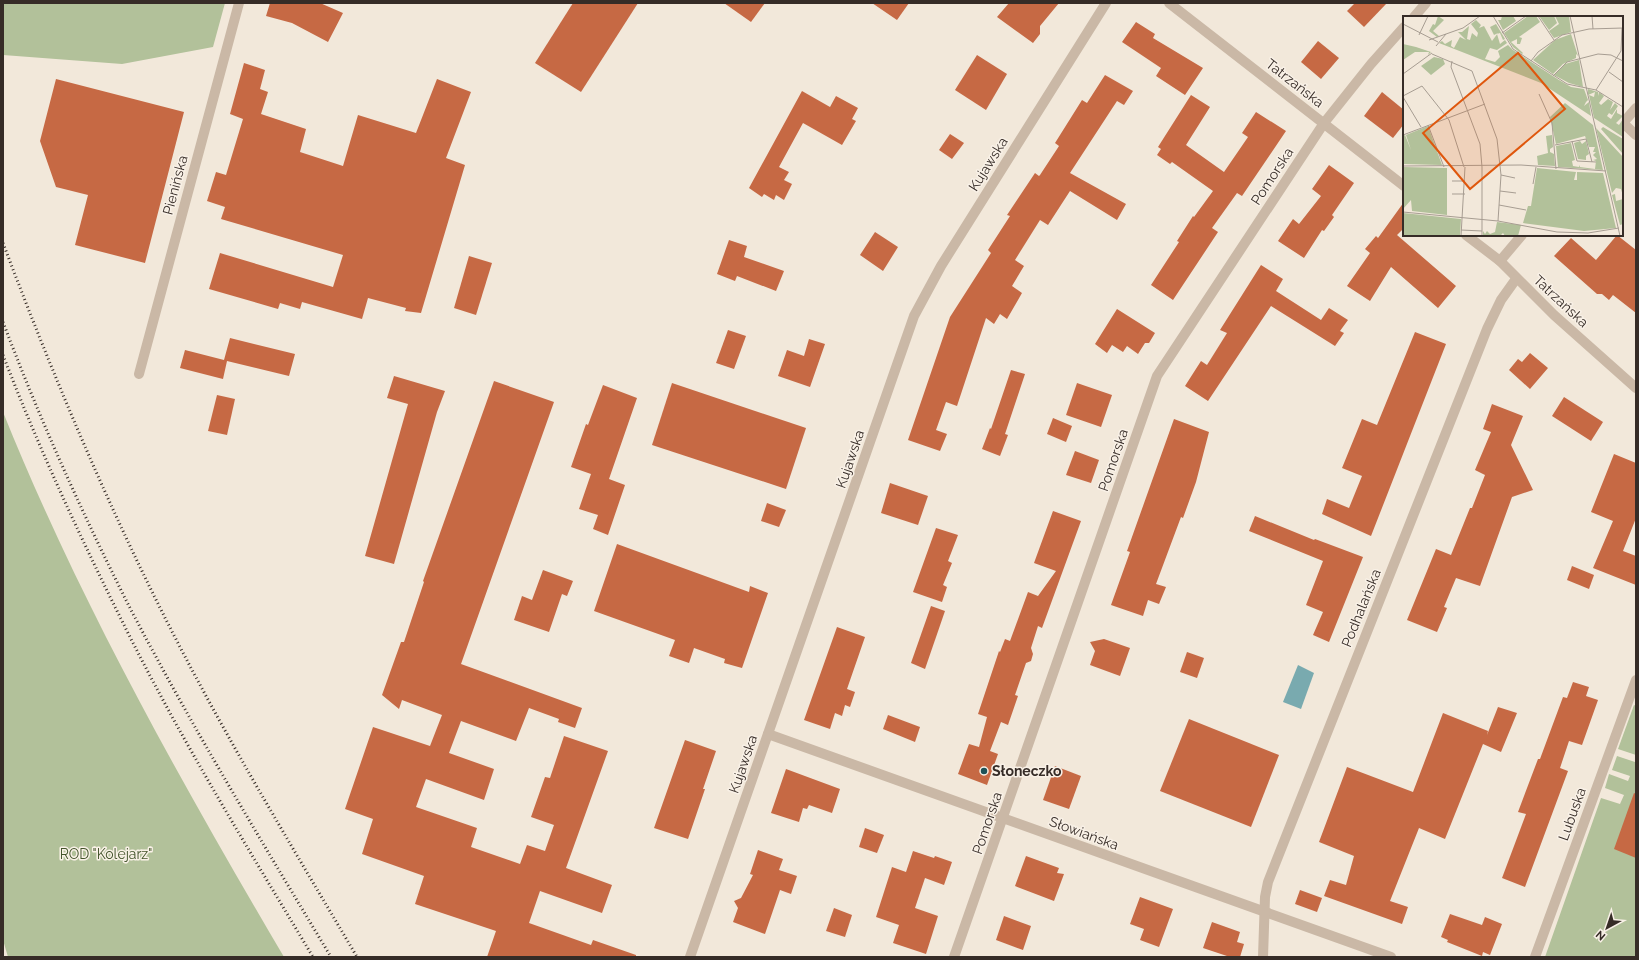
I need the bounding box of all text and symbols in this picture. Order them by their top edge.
inset map [1403,16,1623,236]
street label: Tatrzańska [1263,56,1327,110]
street label: Kujawska [965,134,1011,194]
street label: Pomorska [1248,144,1296,208]
street label: Pienińska [159,153,191,217]
street label: Tatrzańska [1530,272,1592,330]
street label: Pomorska [1095,427,1131,493]
street label: Kujawska [833,428,867,490]
street label: Podhalańska [1338,567,1384,649]
street label: Kujawska [726,733,760,795]
place label: Słoneczko [992,763,1062,779]
marker: Słoneczko [979,766,989,776]
street label: Lubuska [1555,785,1589,843]
street label: Pomorska [969,790,1005,856]
street label: Słowiańska [1047,813,1121,853]
park label: ROD "Kolejarz" [60,846,152,862]
north arrow [1587,908,1627,948]
text: N [1593,928,1608,943]

